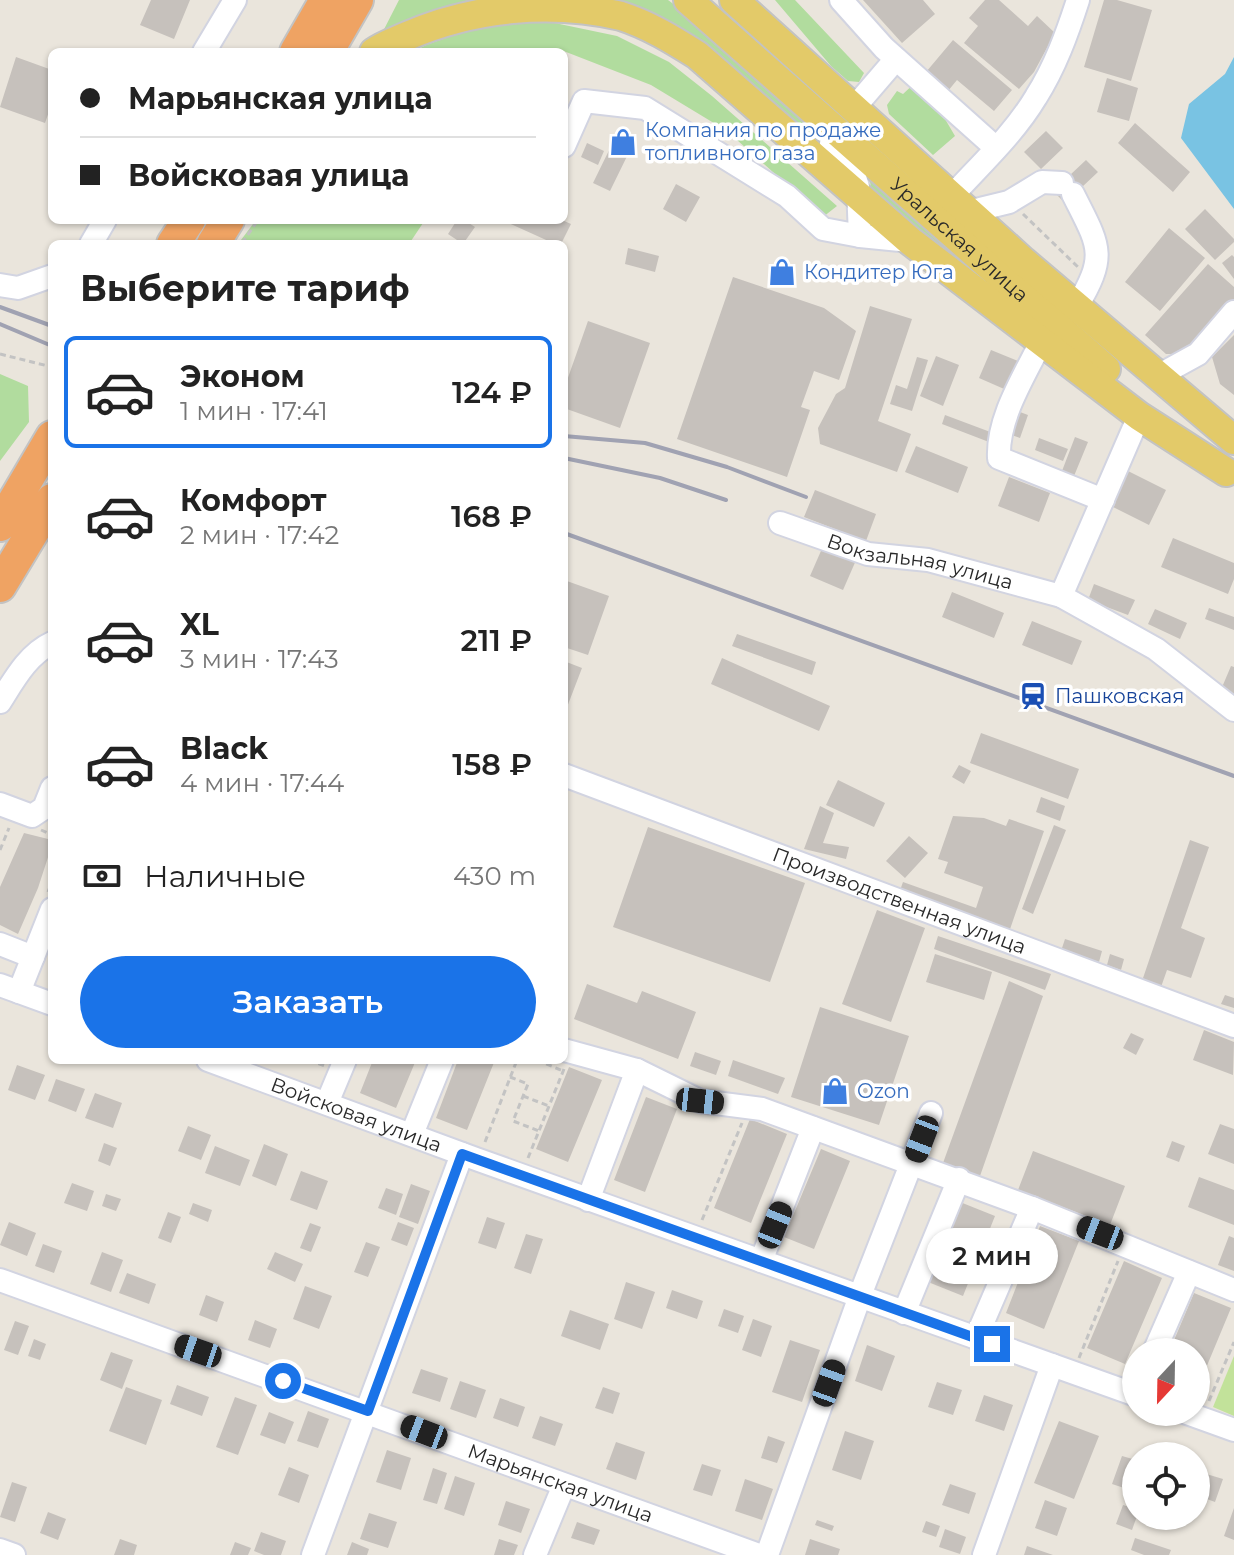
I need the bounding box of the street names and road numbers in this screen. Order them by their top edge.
street label: Уральская улица [885,172,1033,307]
street label: Вокзальная улица [824,529,1016,595]
street label: Производственная улица [769,842,1029,959]
street label: Войсковая улица [267,1072,445,1157]
street label: Марьянская улица [465,1439,656,1528]

